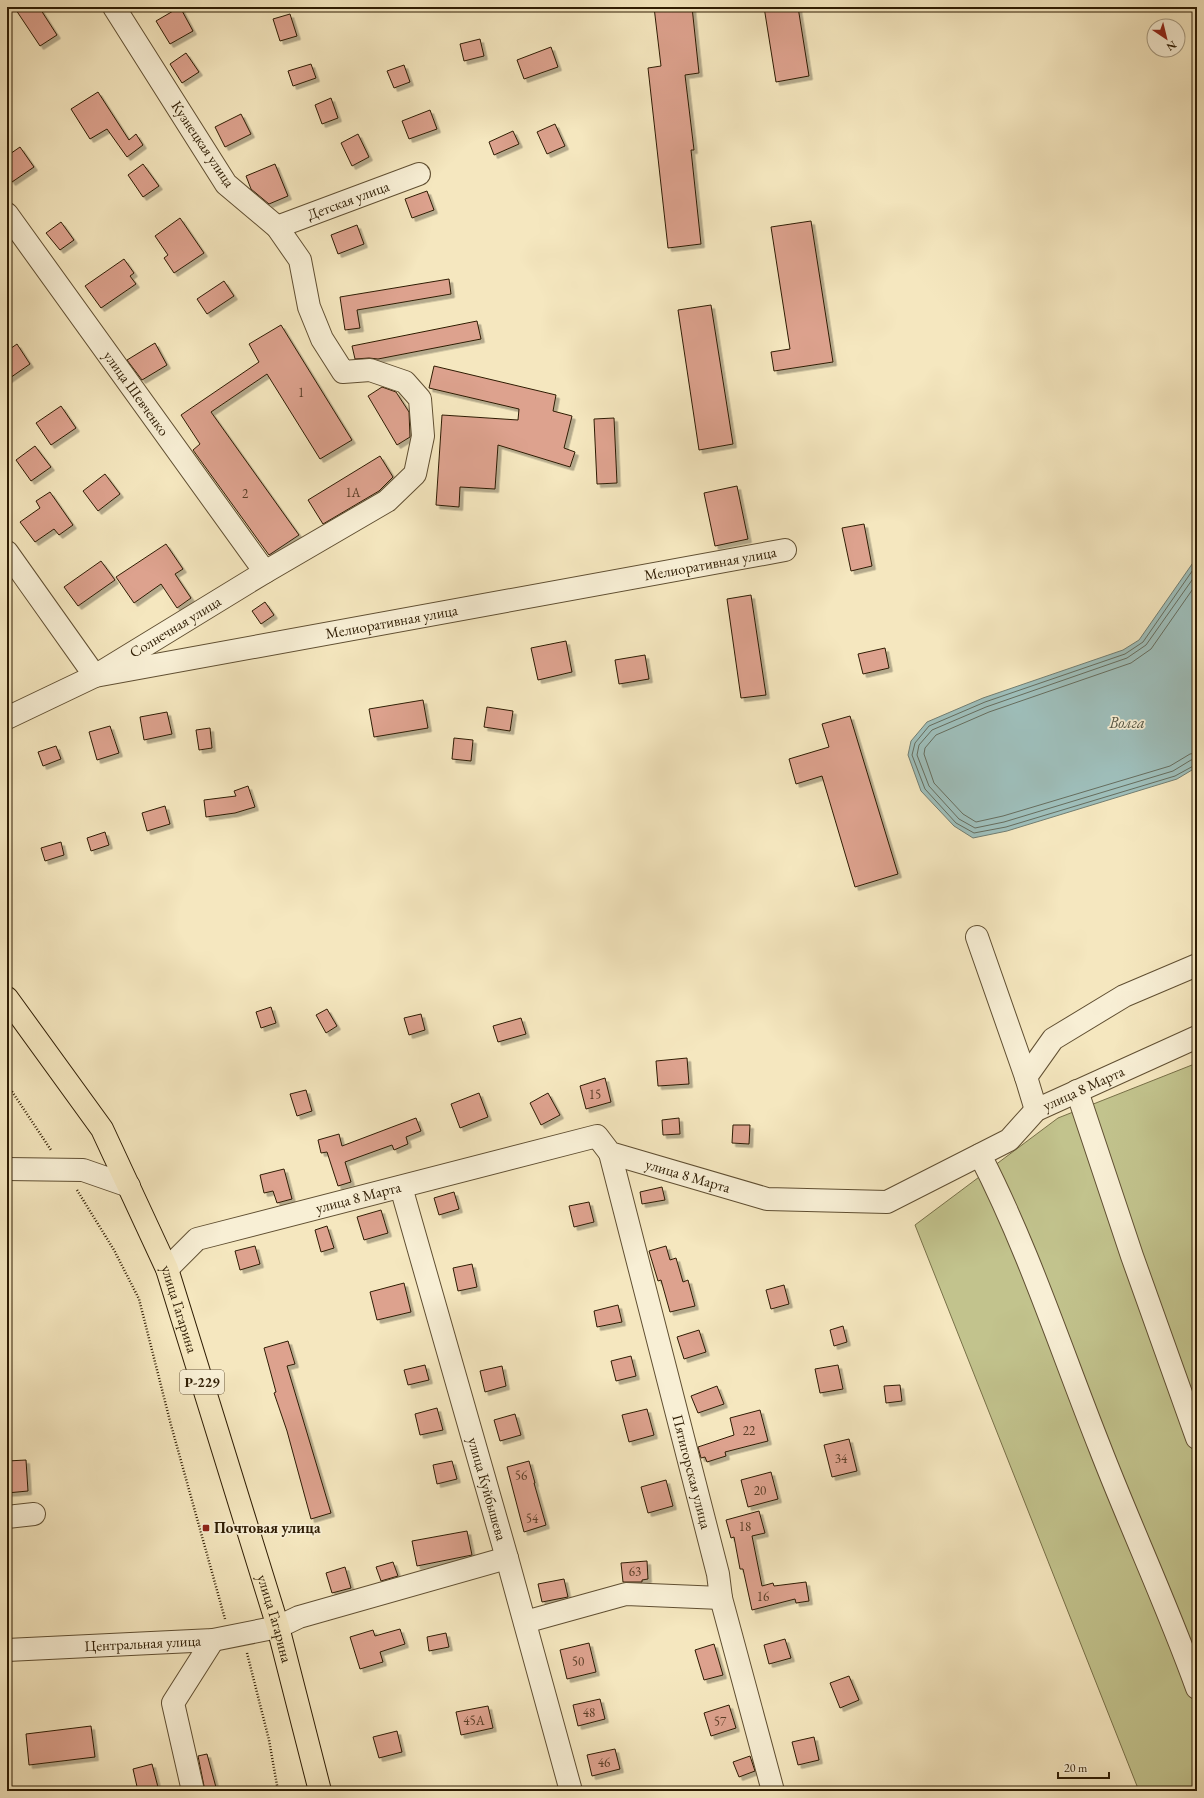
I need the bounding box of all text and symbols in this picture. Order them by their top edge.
north arrow [1146,18,1186,58]
text: N [1164,38,1179,55]
street label: Кузнецкая улица [167,97,239,191]
street label: Детская улица [304,176,392,224]
street label: улица Шевченко [100,347,174,439]
house number: 1 [298,384,304,401]
house number: 1А [345,484,362,501]
house number: 2 [242,485,249,502]
street label: Мелиоративная улица [642,542,778,585]
street label: Солнечная улица [126,591,224,662]
street label: Мелиоративная улица [324,600,459,643]
water label: Волга [1108,712,1145,733]
street label: улица 8 Марта [1040,1061,1127,1115]
house number: 15 [589,1086,601,1103]
street label: улица 8 Марта [643,1154,733,1197]
street label: улица 8 Марта [313,1177,403,1217]
street label: улица Гагарина [157,1261,202,1355]
road number: Р-229 [180,1370,224,1394]
street label: Пятигорская улица [668,1412,716,1531]
house number: 22 [743,1422,756,1439]
street label: улица Куйбышева [464,1435,512,1543]
house number: 34 [835,1450,848,1467]
house number: 56 [515,1467,527,1484]
house number: 20 [754,1482,766,1499]
house number: 54 [526,1510,539,1527]
place label: Почтовая улица [214,1518,321,1537]
house number: 18 [739,1518,751,1535]
marker: Почтовая улица [201,1523,211,1533]
house number: 63 [629,1563,641,1580]
street label: улица Гагарина [253,1572,297,1665]
house number: 16 [757,1588,769,1605]
street label: Центральная улица [84,1631,202,1655]
house number: 50 [572,1653,584,1670]
house number: 48 [583,1704,595,1721]
house number: 45А [463,1712,486,1729]
house number: 57 [714,1713,727,1730]
house number: 46 [598,1754,610,1771]
scale bar [1058,1754,1109,1780]
text: 20 m [1064,1760,1088,1776]

